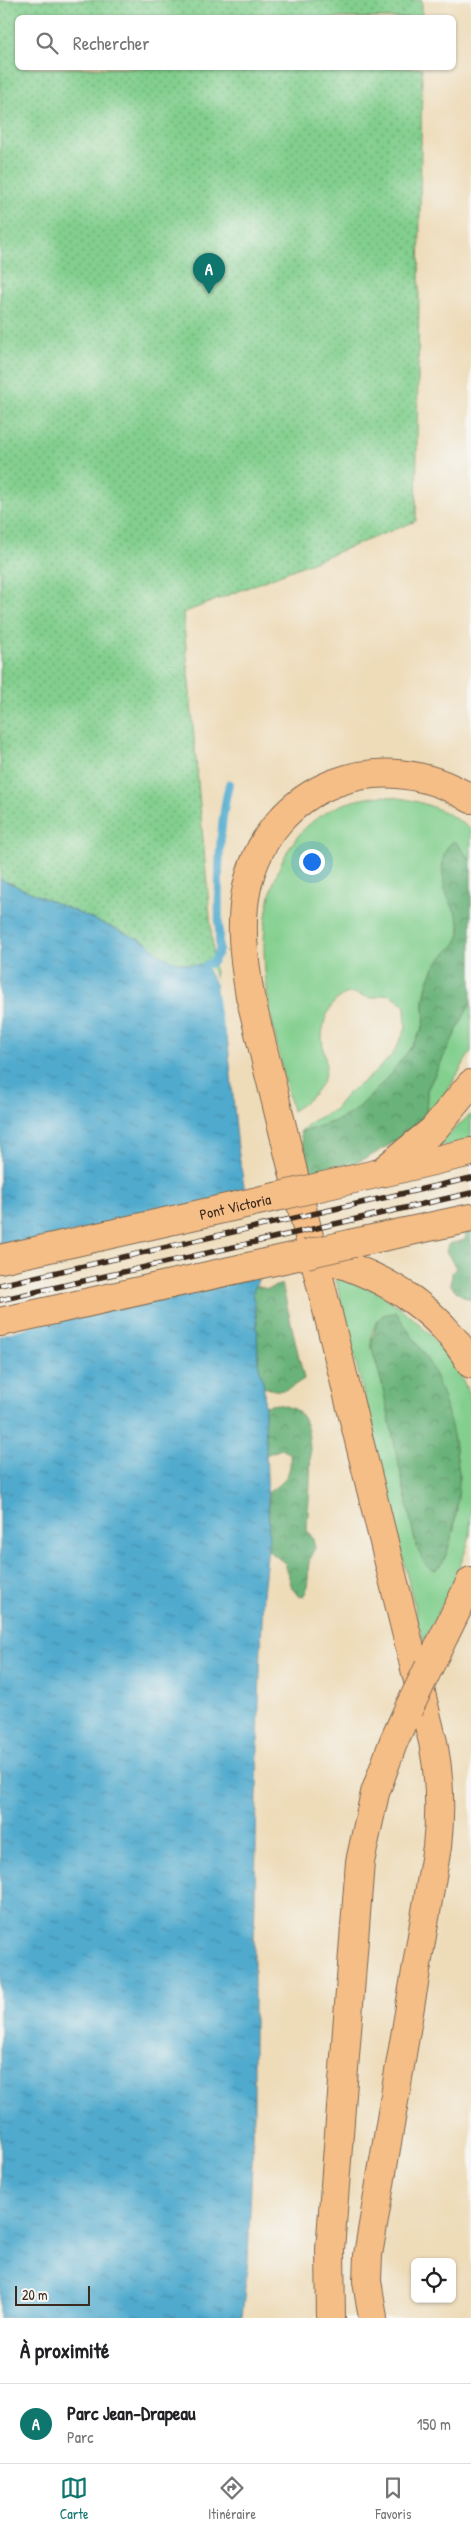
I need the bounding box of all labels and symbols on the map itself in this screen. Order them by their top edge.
pin: A [193,253,225,294]
your location [299,849,325,875]
street label: Pont Victoria [197,1188,273,1224]
scale bar [15,2283,90,2306]

